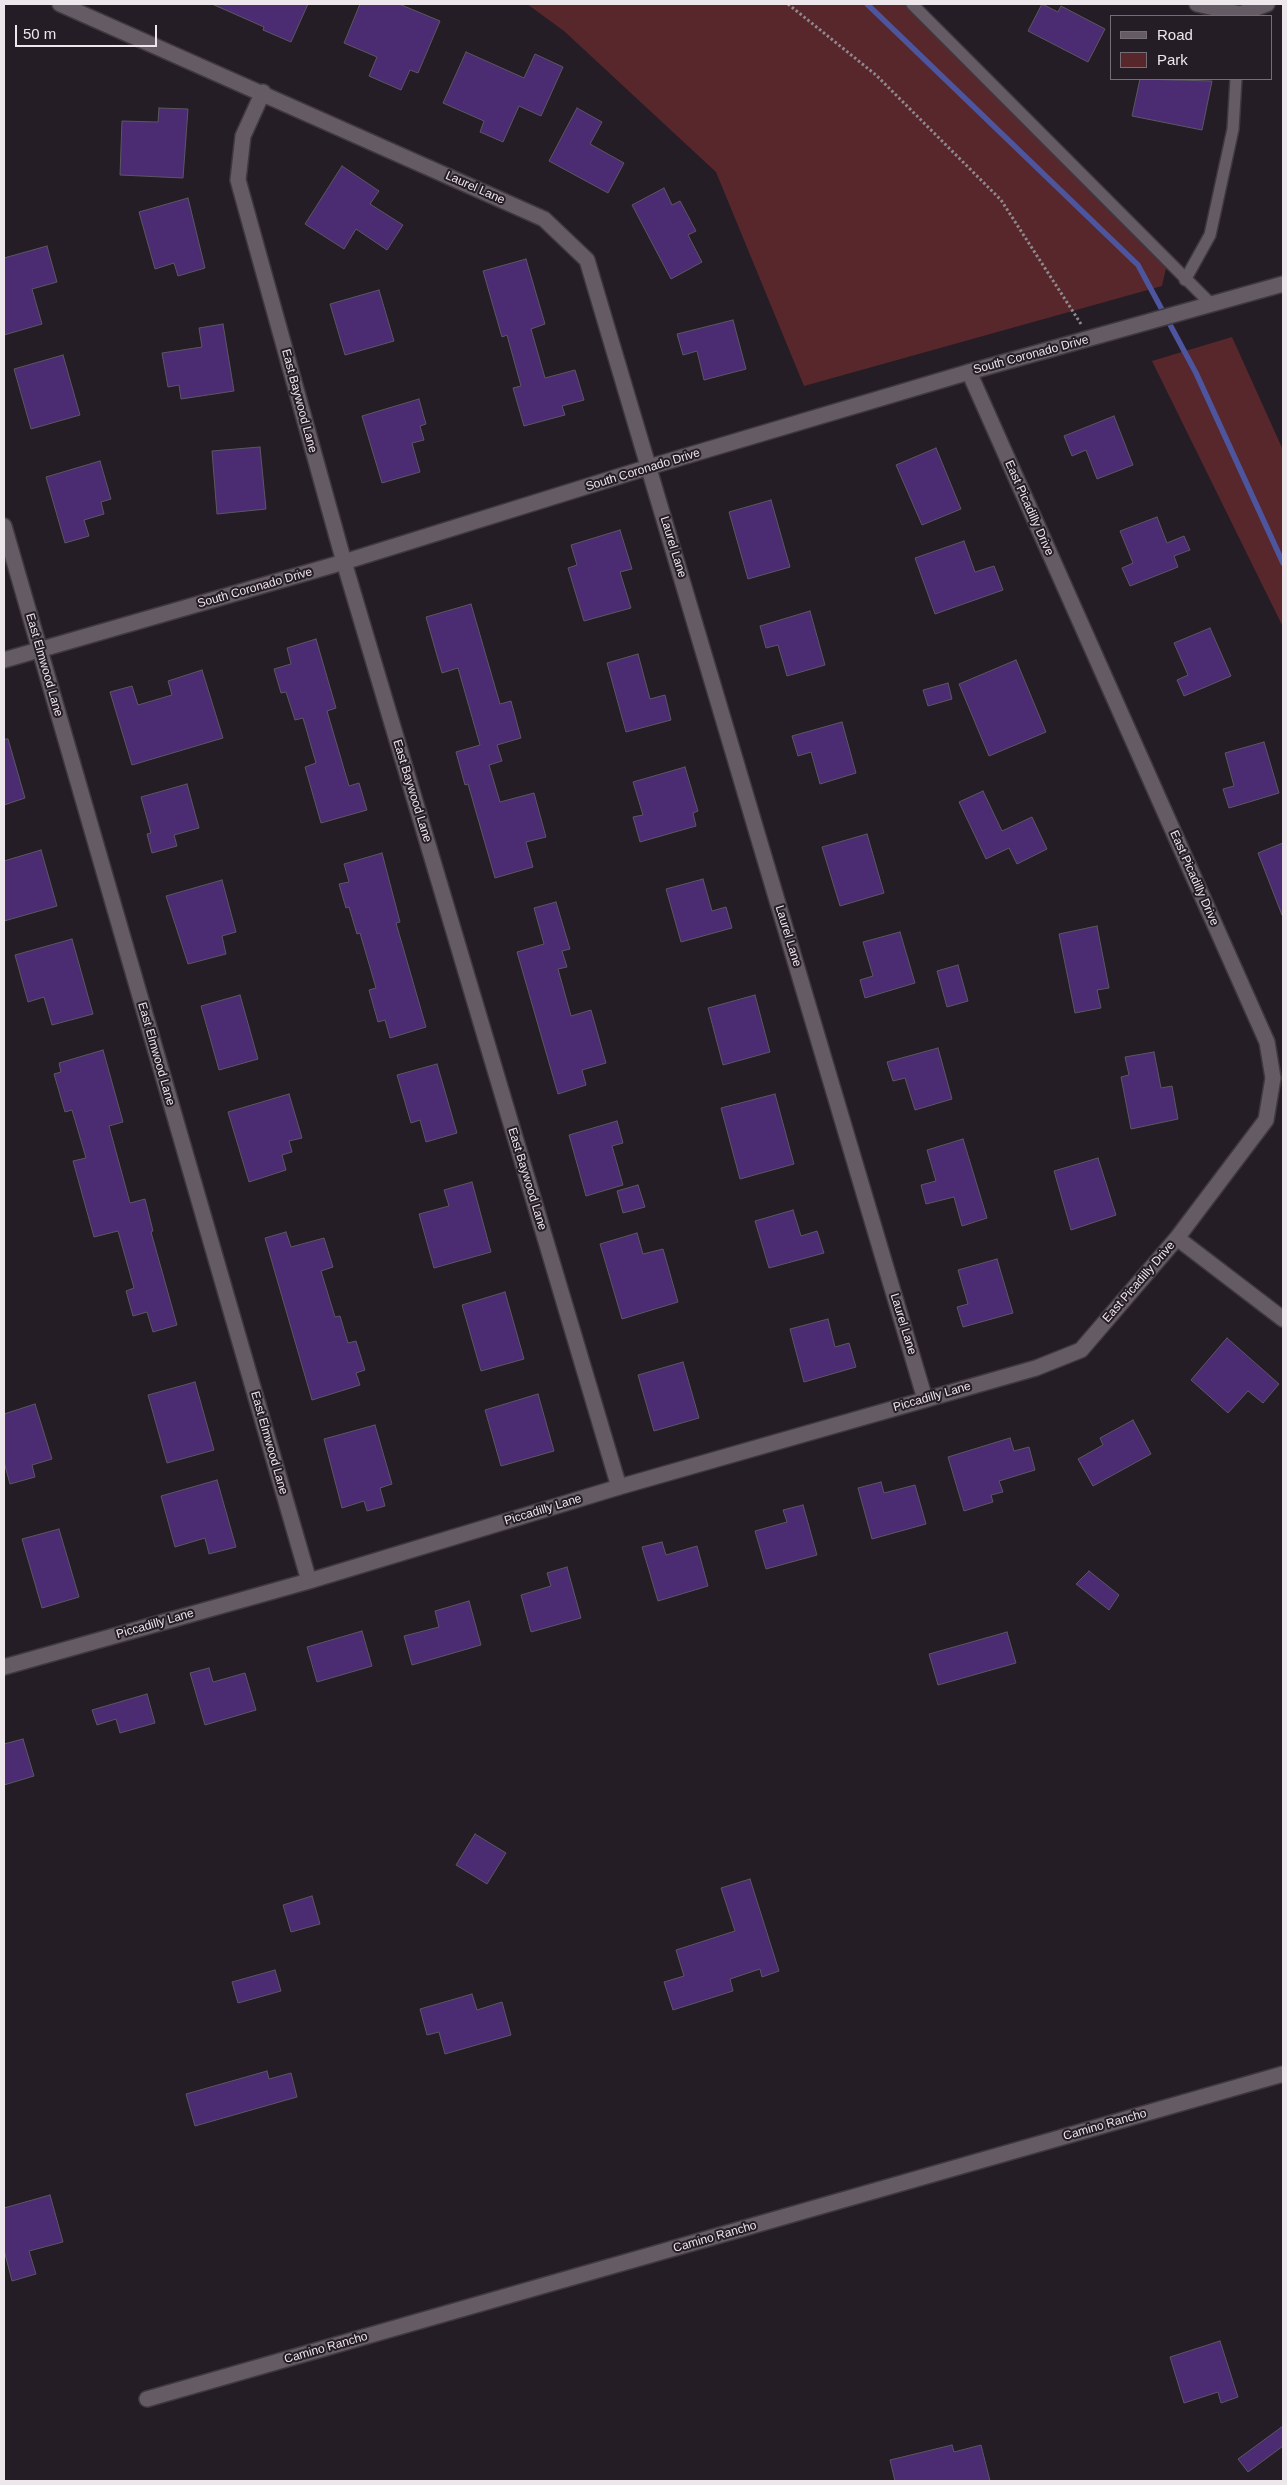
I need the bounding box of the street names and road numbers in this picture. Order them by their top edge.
street label: Laurel Lane [443,169,507,207]
street label: South Coronado Drive [972,333,1090,377]
street label: East Baywood Lane [278,348,320,454]
street label: South Coronado Drive [584,446,702,494]
street label: East Picadilly Drive [1002,458,1056,558]
street label: Laurel Lane [657,515,689,579]
street label: South Coronado Drive [196,565,314,611]
street label: East Elmwood Lane [22,612,66,718]
street label: East Baywood Lane [390,738,434,844]
street label: East Picadilly Drive [1167,828,1221,928]
street label: Laurel Lane [772,904,804,968]
street label: East Elmwood Lane [134,1001,178,1107]
street label: East Baywood Lane [505,1126,549,1232]
street label: East Picadilly Drive [1100,1239,1178,1325]
street label: Laurel Lane [887,1292,919,1356]
street label: Piccadilly Lane [892,1379,972,1415]
street label: East Elmwood Lane [247,1390,291,1496]
street label: Piccadilly Lane [503,1491,583,1529]
street label: Piccadilly Lane [115,1606,195,1642]
street label: Camino Rancho [1062,2106,1148,2144]
street label: Camino Rancho [672,2218,758,2256]
street label: Camino Rancho [283,2329,369,2367]

